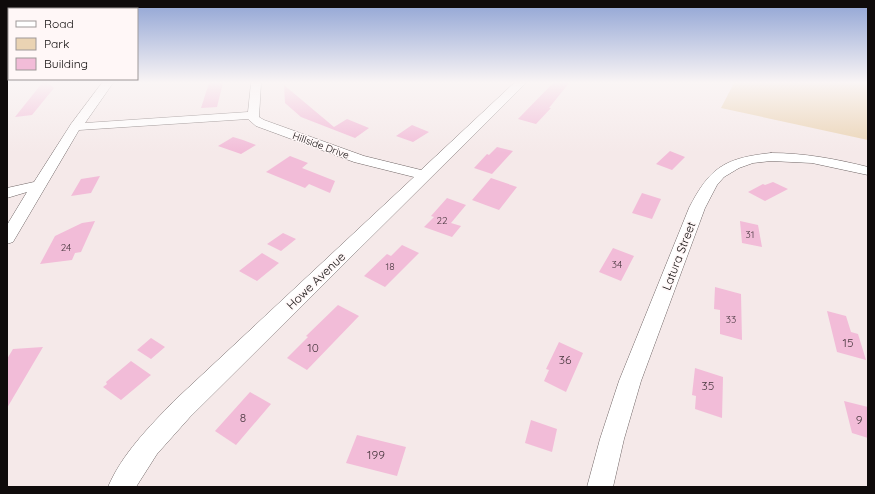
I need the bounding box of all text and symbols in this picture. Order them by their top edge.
legend [8,8,138,80]
text: Road [44,16,74,31]
text: Park [44,36,69,51]
text: Building [44,56,88,71]
street label: Hillside Drive [291,129,351,162]
house number: 22 [436,214,448,227]
street label: Latura Street [659,219,699,292]
house number: 31 [746,228,754,241]
house number: 24 [61,241,71,254]
street label: Howe Avenue [283,249,348,312]
house number: 34 [612,258,622,271]
house number: 18 [385,260,395,273]
house number: 33 [726,313,736,326]
house number: 15 [843,335,853,350]
house number: 10 [307,340,319,355]
house number: 36 [559,352,572,367]
house number: 35 [702,378,714,393]
house number: 8 [240,410,246,425]
house number: 9 [856,412,863,427]
house number: 199 [367,447,385,462]

